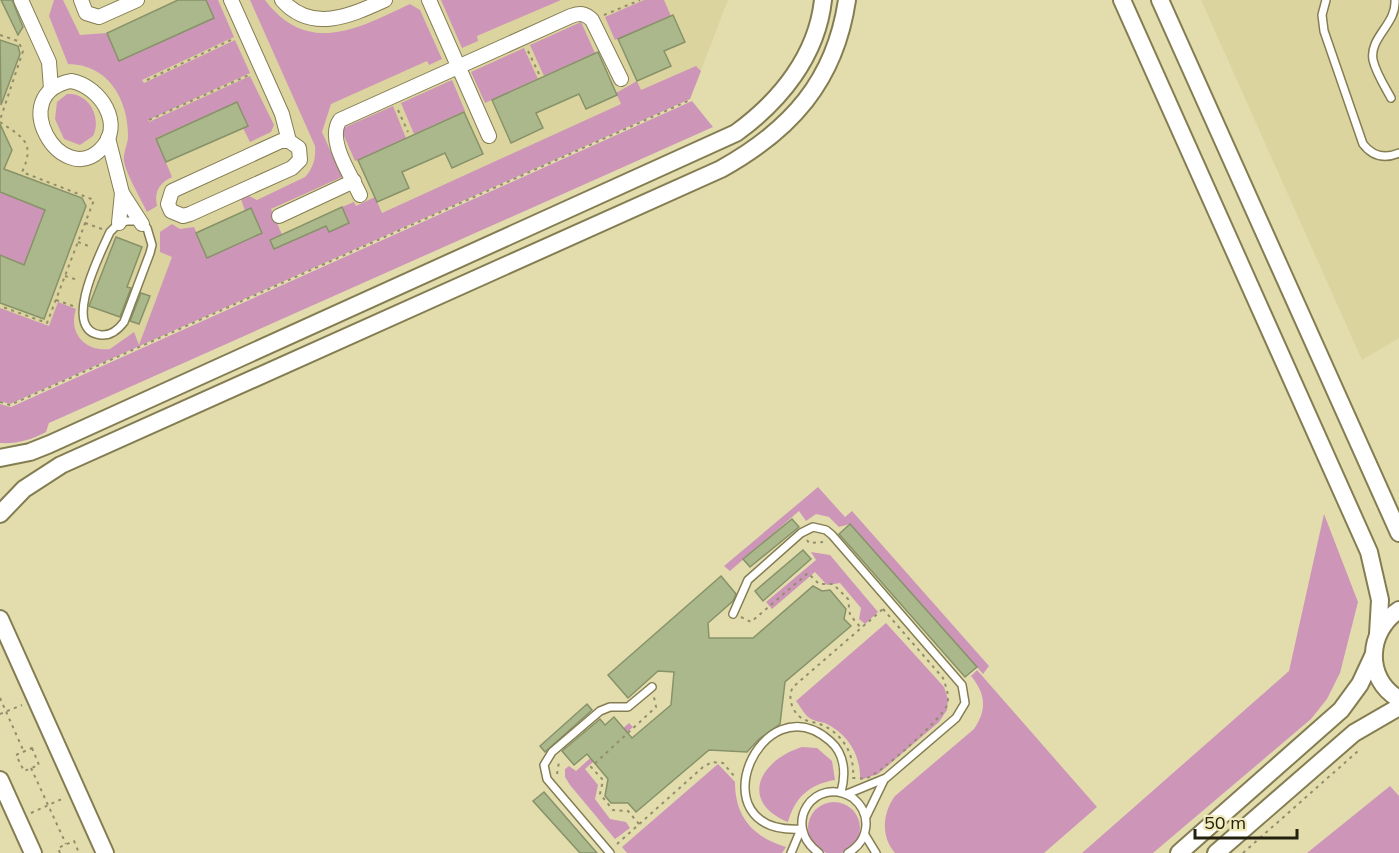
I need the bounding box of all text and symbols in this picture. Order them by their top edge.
scale bar [1195,802,1297,840]
text: 50 m [1204,811,1246,834]

